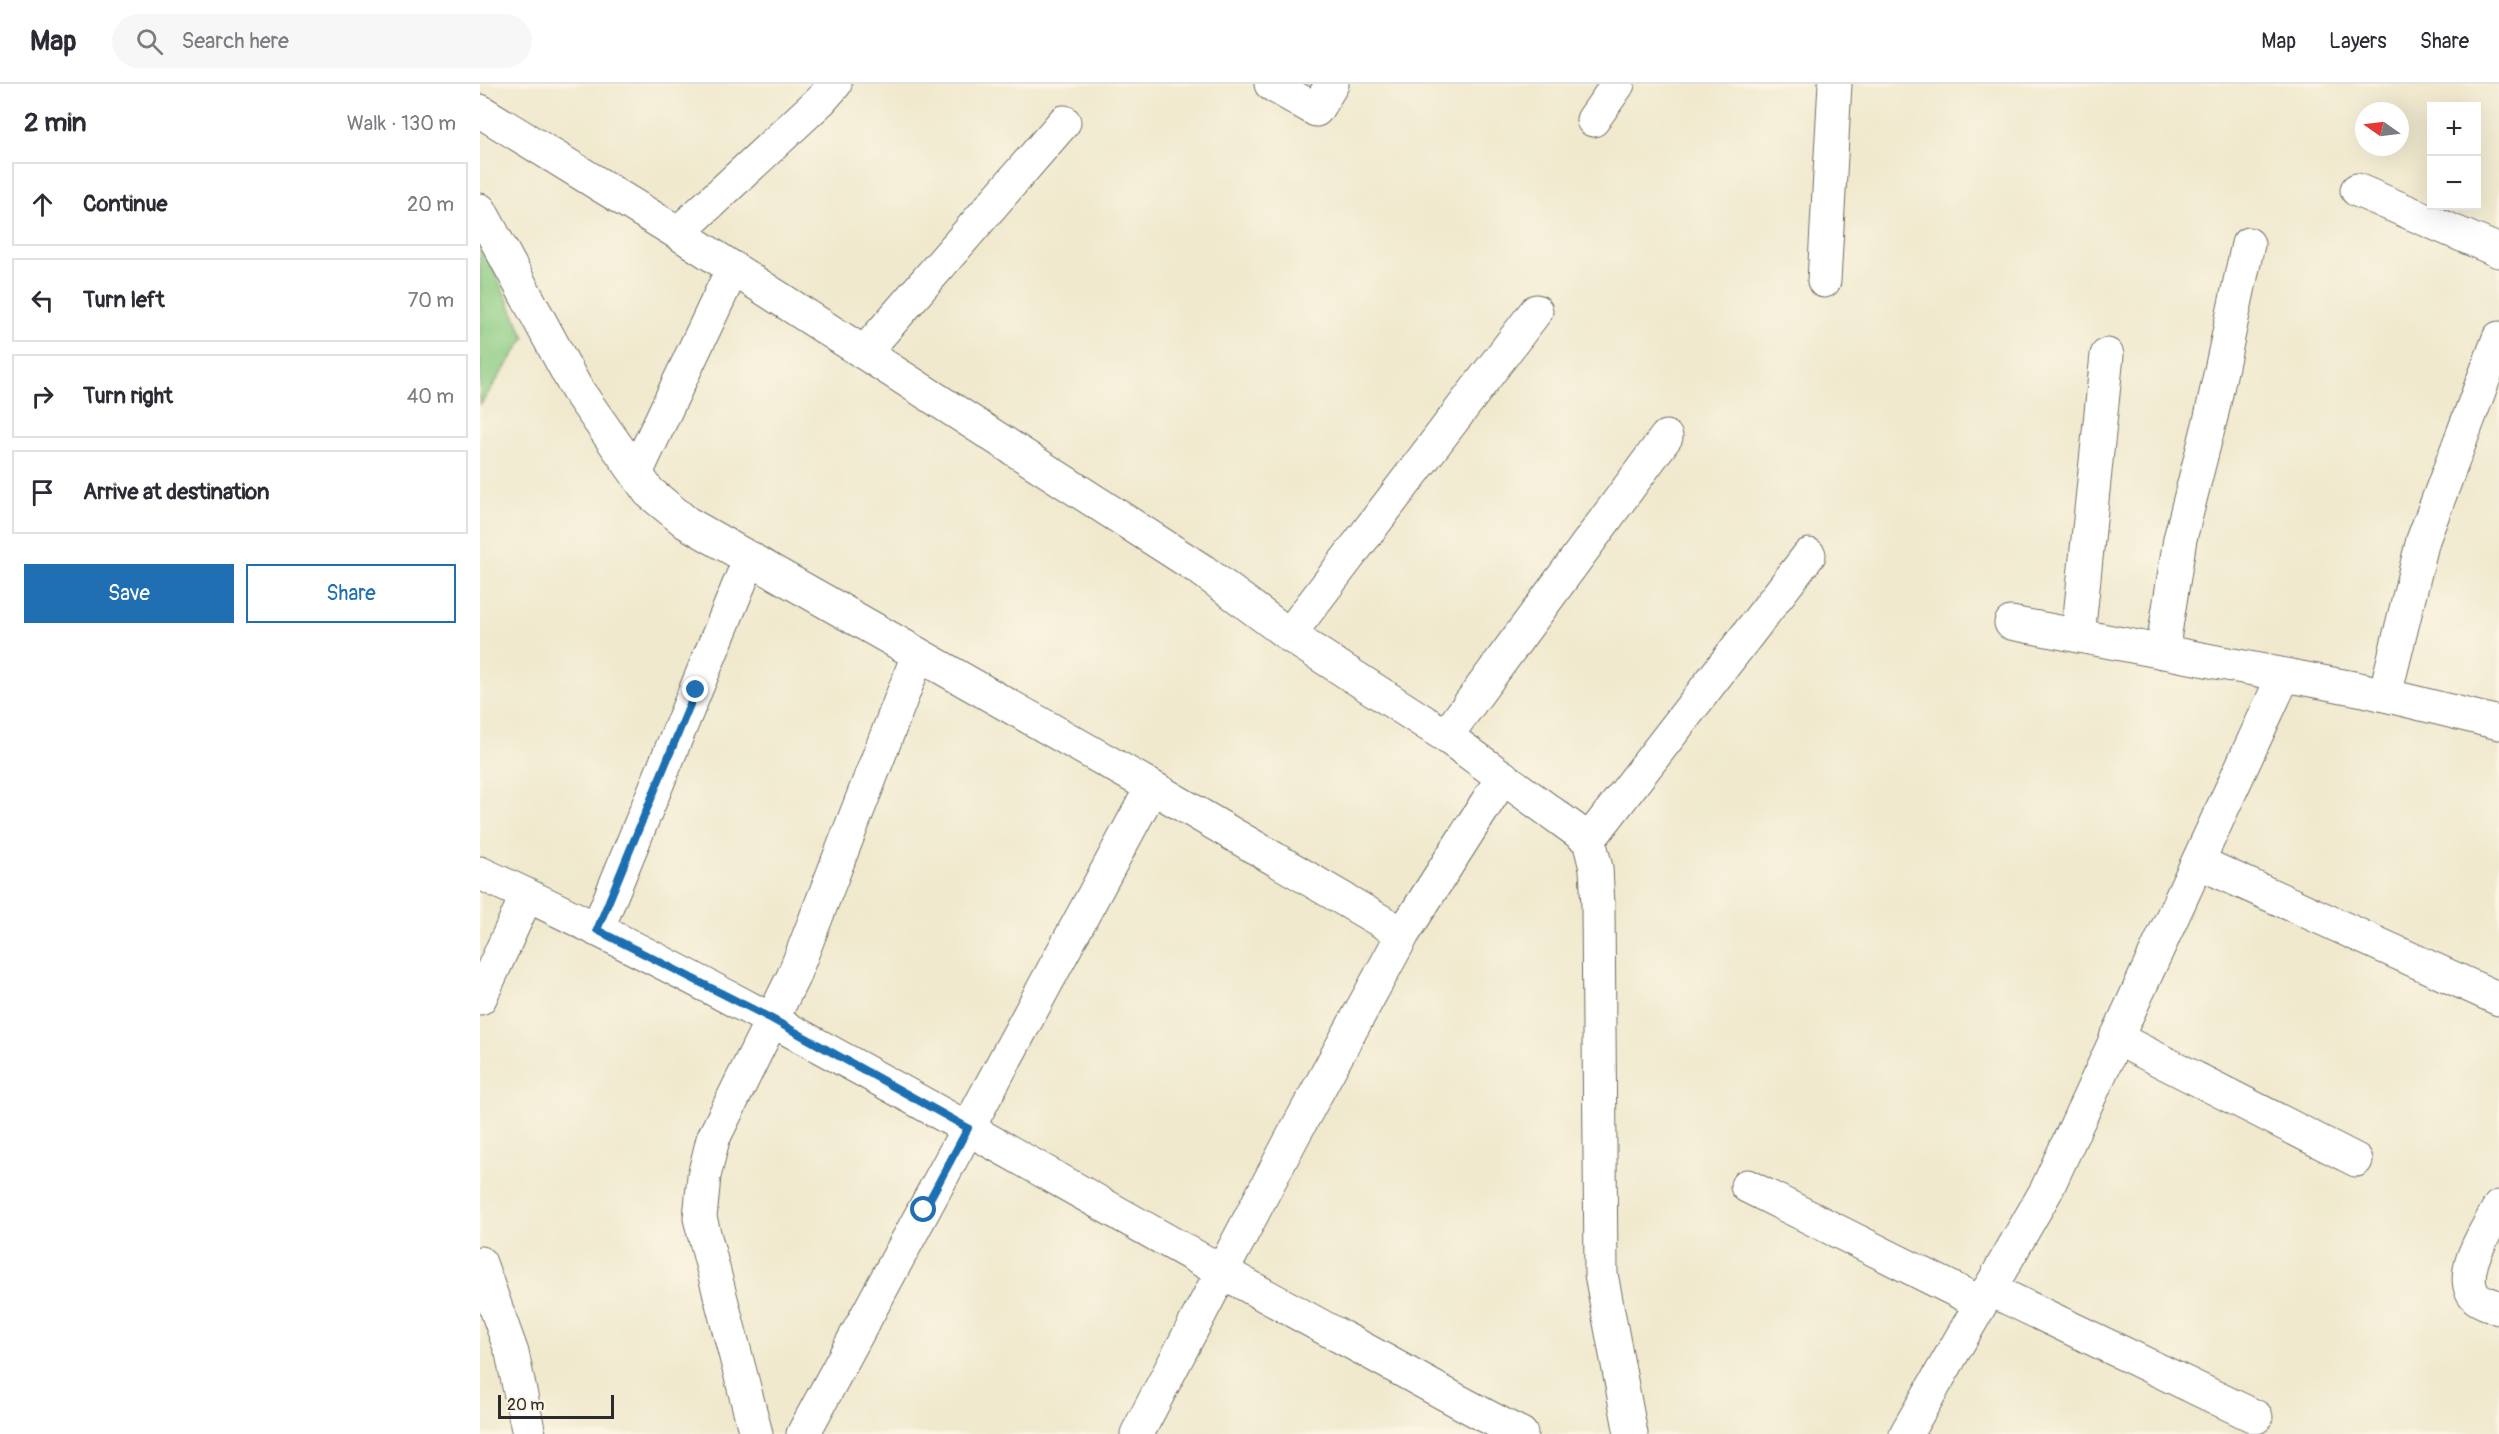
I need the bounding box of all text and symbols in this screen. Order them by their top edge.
search box [112,14,532,68]
text: Map [30,24,76,59]
icon: search [133,25,166,58]
text: Search here [181,27,289,55]
text: Map [2261,28,2296,55]
text: Layers [2329,28,2387,55]
text: Share [2420,28,2469,55]
north arrow [2355,102,2409,156]
map controls [2427,102,2481,210]
button: + [2427,102,2481,156]
text: 2 min [24,107,86,139]
text: Walk · 130 m [347,111,456,136]
button: − [2427,156,2481,210]
icon: ahead [26,188,59,221]
text: Continue [83,190,167,218]
text: 20 m [407,192,454,217]
icon: left [26,284,59,317]
text: Turn left [83,286,165,314]
text: 70 m [408,288,454,313]
icon: right [26,380,59,413]
text: Turn right [83,382,173,410]
text: 40 m [407,384,454,409]
icon: arrive [26,476,59,509]
text: Arrive at destination [83,478,269,506]
button: Save [24,564,234,623]
button: Share [246,564,456,623]
route end [682,676,708,702]
route start [910,1196,936,1222]
scale bar [498,1392,614,1420]
text: 20 m [507,1395,545,1415]

